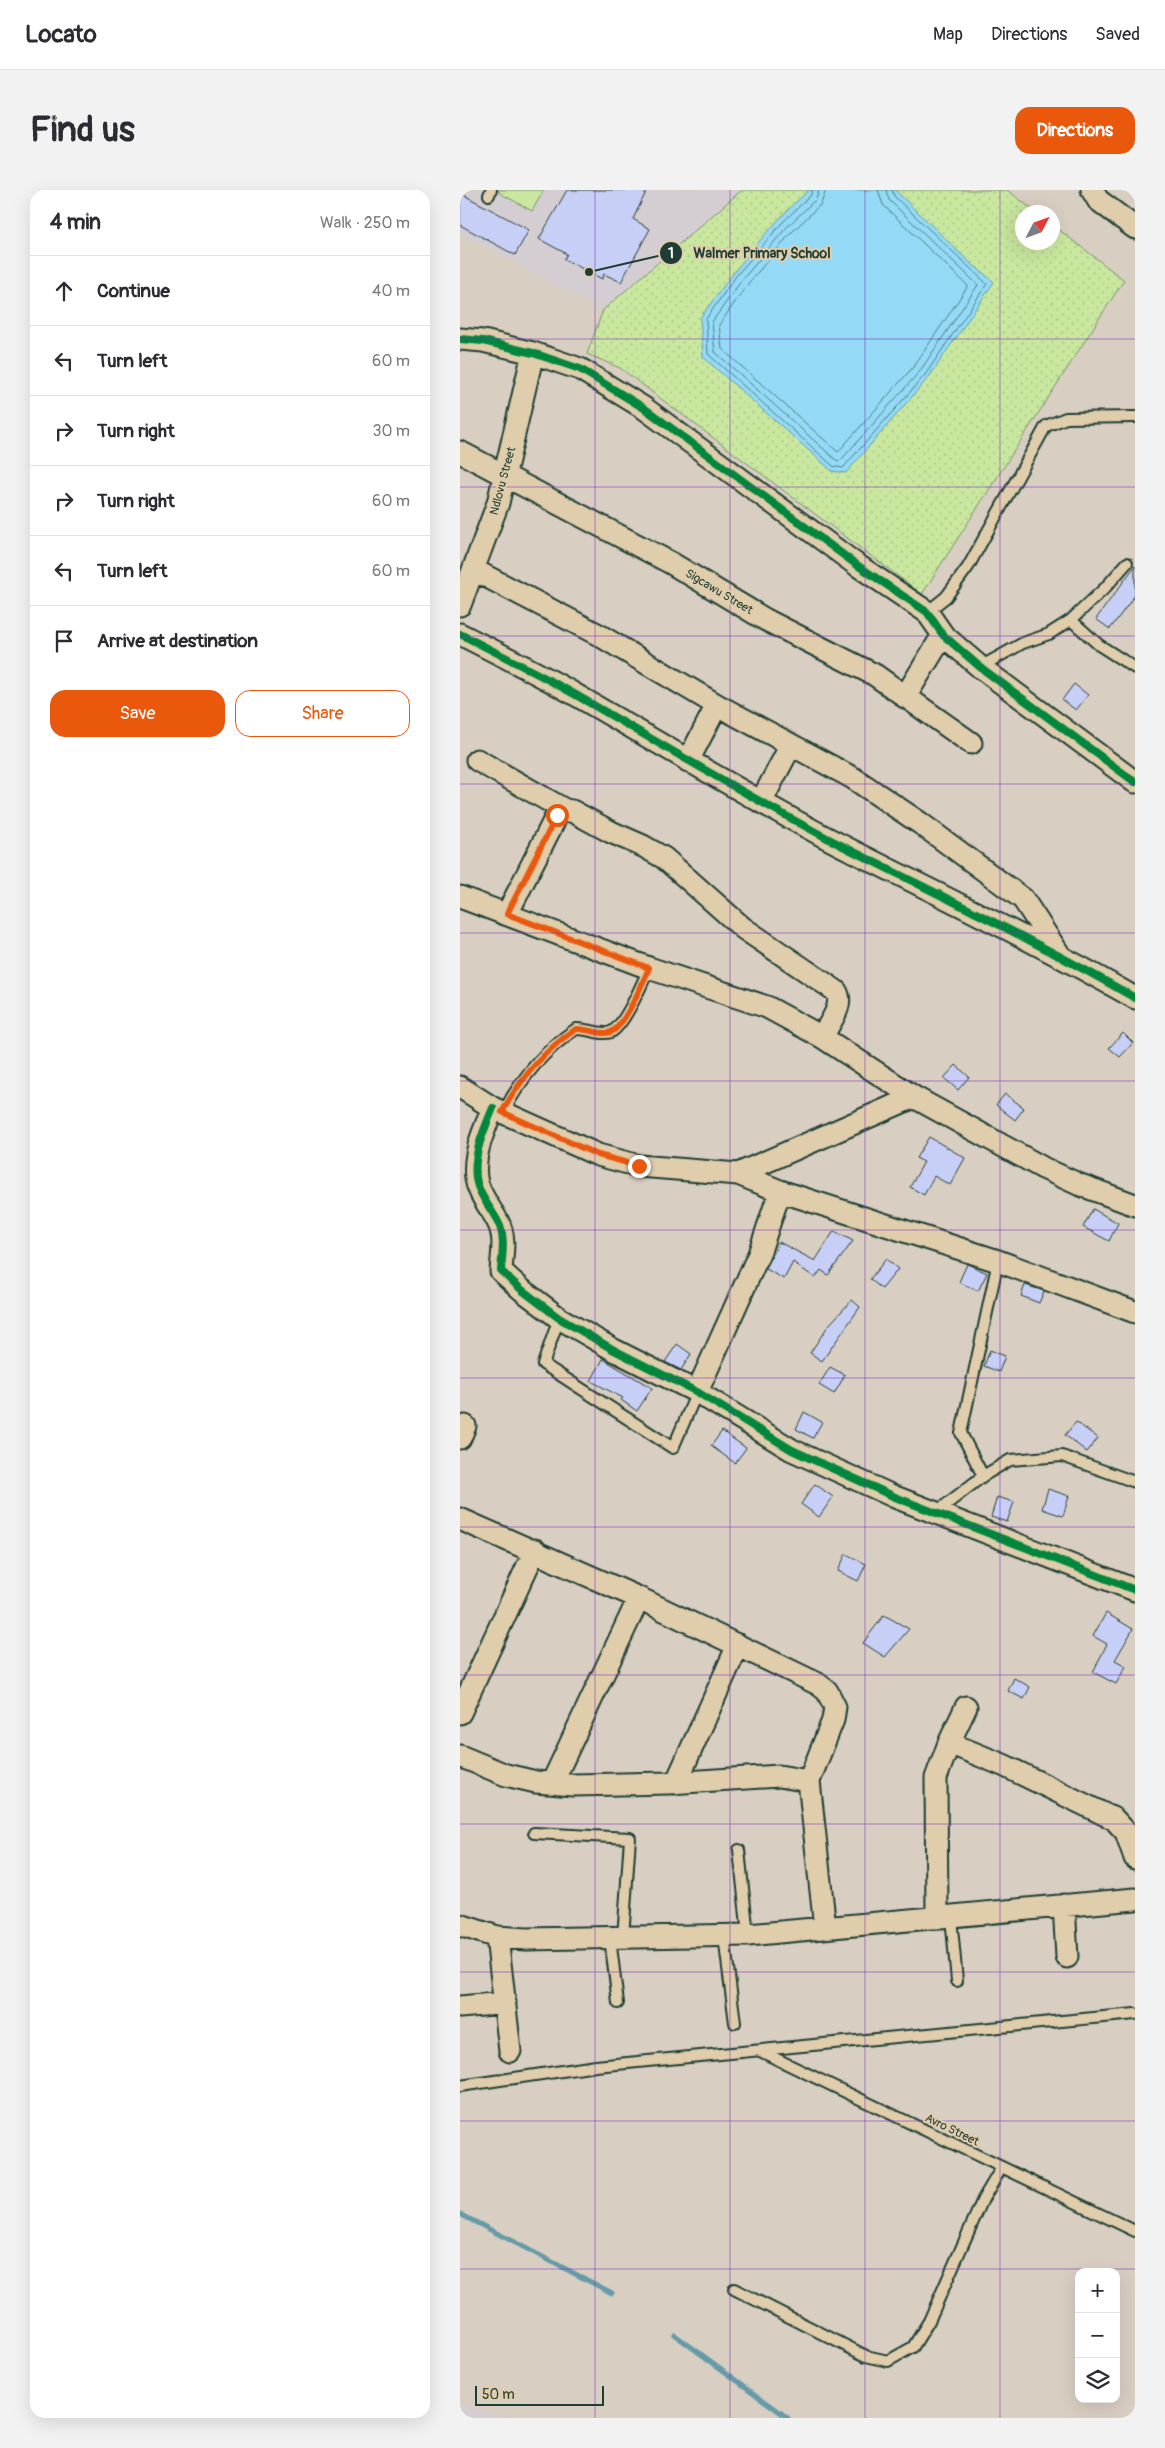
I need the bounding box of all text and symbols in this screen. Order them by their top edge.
text: Locato [25,20,97,49]
text: Map [933,23,963,46]
text: Directions [991,23,1067,46]
text: Saved [1095,23,1140,46]
button: Directions [1015,107,1135,154]
text: Find us [30,108,135,152]
north arrow [1015,205,1060,250]
text: 4 min [50,209,101,236]
text: Walk · 250 m [320,213,410,233]
callout: Walmer Primary School [658,238,840,267]
text: 1 [668,244,674,263]
text: Walmer Primary School [694,245,830,262]
icon: ahead [50,277,78,305]
text: Continue [97,279,170,303]
text: 40 m [372,281,410,301]
icon: left [50,347,78,375]
text: Turn left [97,349,167,373]
text: 60 m [372,351,410,371]
icon: right [50,417,78,445]
text: Turn right [97,419,175,443]
text: 30 m [372,421,410,441]
street label: Ndlovu Street [487,445,519,517]
icon: right [50,487,78,515]
text: Turn right [97,489,175,513]
text: 60 m [372,491,410,511]
icon: left [50,557,78,585]
text: Turn left [97,559,167,583]
text: 60 m [372,561,410,581]
street label: Sigcawu Street [683,566,756,618]
icon: arrive [50,627,78,655]
text: Arrive at destination [97,629,258,653]
button: Save [50,690,225,737]
button: Share [235,690,410,737]
route start [546,804,569,827]
route end [628,1155,651,1178]
street label: Avro Street [923,2111,982,2150]
map controls [1075,2268,1120,2403]
button: + [1075,2268,1120,2313]
button: − [1075,2313,1120,2358]
button: layers [1075,2358,1120,2403]
scale bar [475,2383,604,2406]
text: 50 m [482,2386,515,2403]

